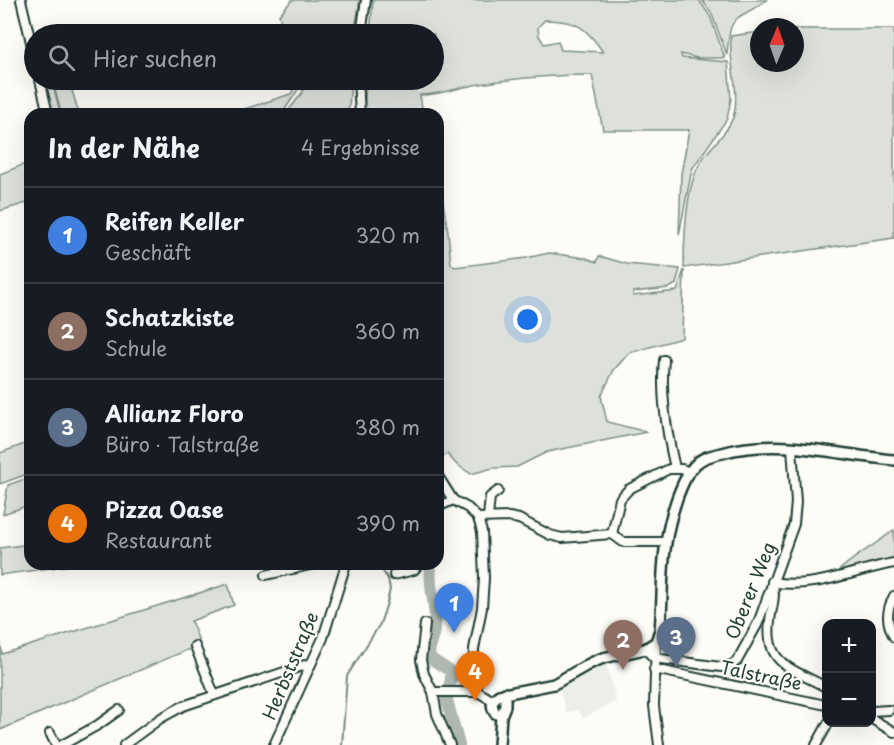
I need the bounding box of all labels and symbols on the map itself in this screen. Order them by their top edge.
north arrow [750,18,804,72]
your location [513,305,542,334]
street label: Oberer Weg [718,538,781,643]
pin: 1 [434,584,474,633]
street label: Herbststraße [255,607,325,724]
pin: 3 [656,618,696,667]
pin: 2 [604,620,642,670]
pin: 4 [456,652,494,701]
street label: Talstraße [718,653,805,696]

